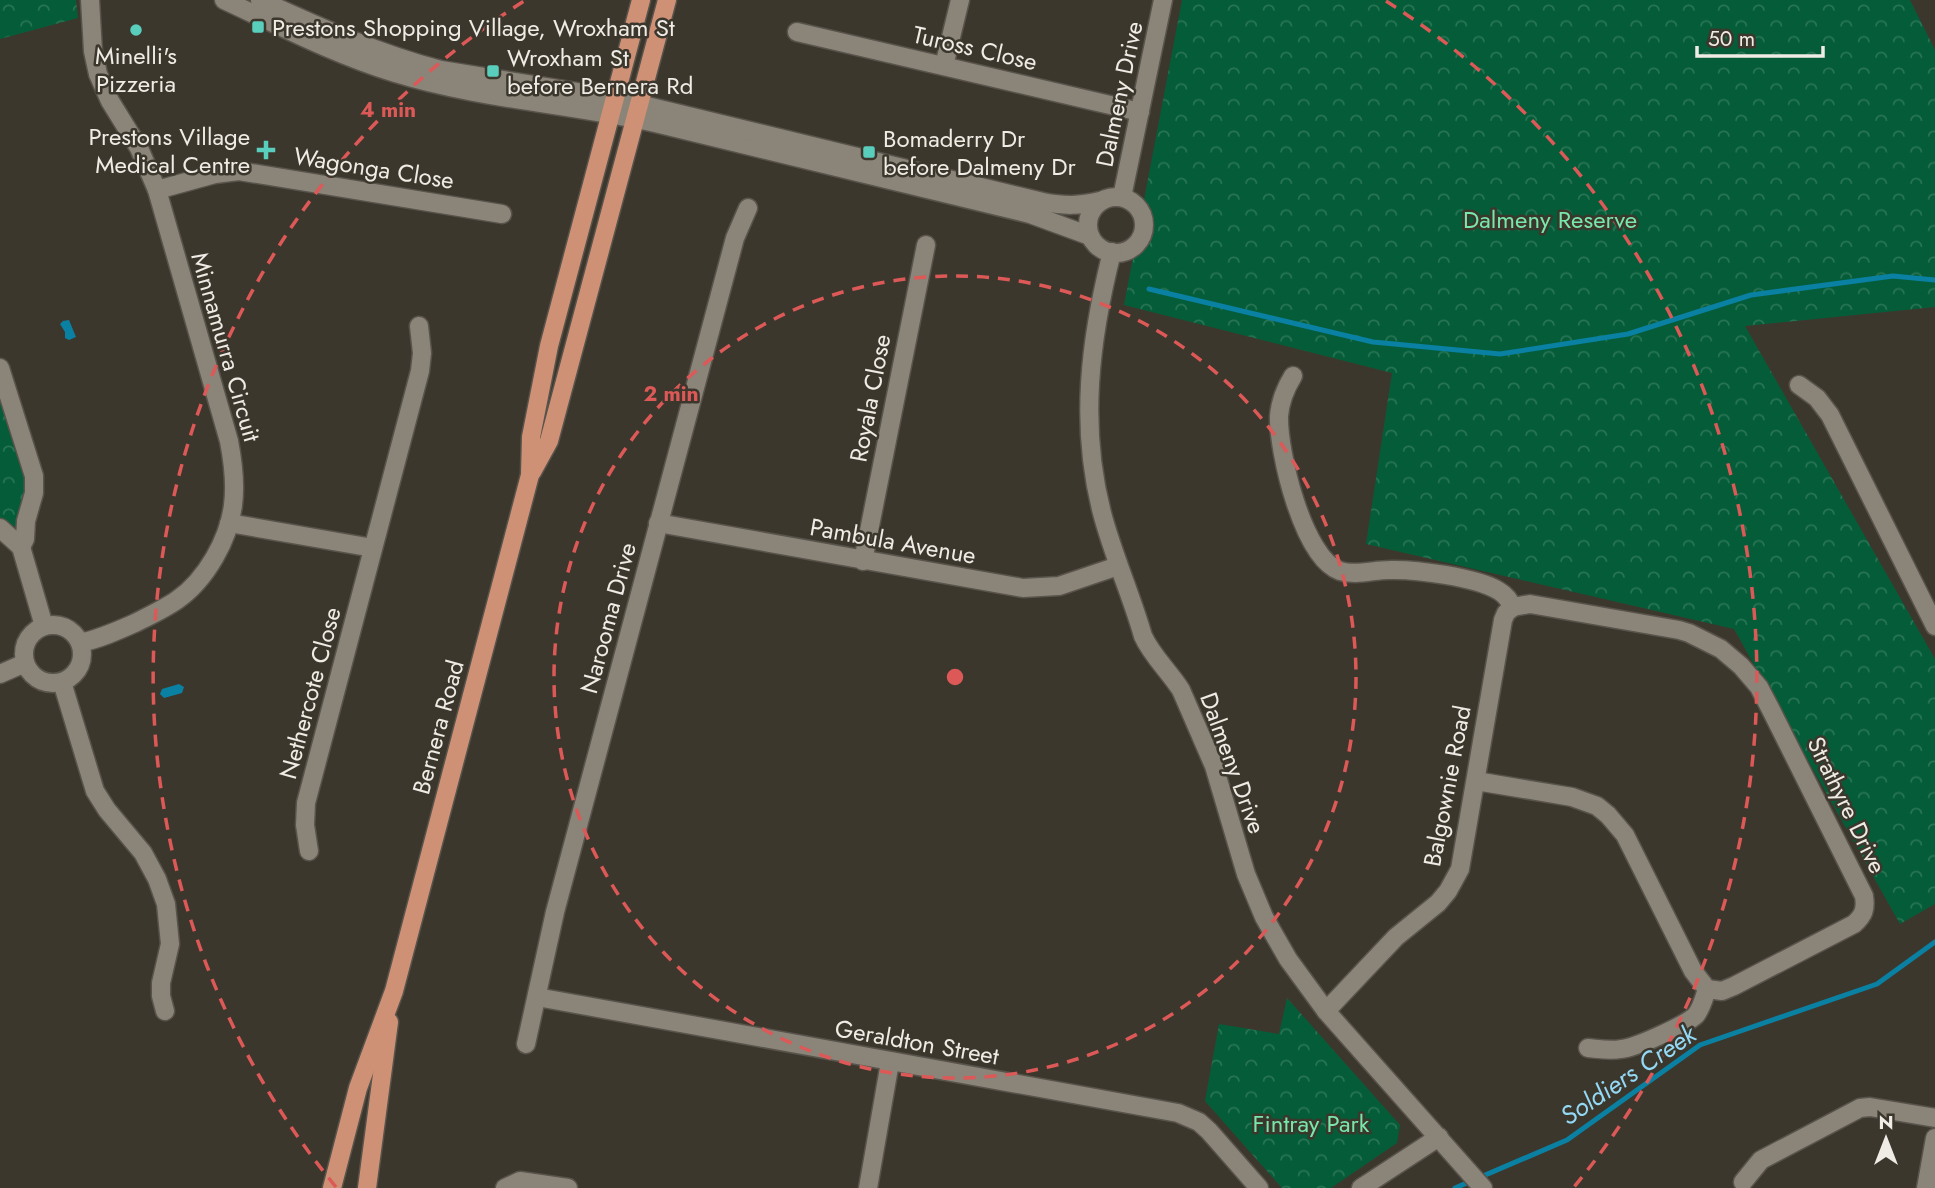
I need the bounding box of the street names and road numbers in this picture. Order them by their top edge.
street label: Tuross Close [909,17,1041,79]
street label: Dalmeny Drive [1086,18,1152,170]
street label: Wagonga Close [291,138,457,198]
street label: Minnamurra Circuit [182,248,270,446]
street label: Royala Close [840,331,900,465]
street label: Pambula Avenue [807,509,979,573]
street label: Narooma Drive [571,539,645,697]
street label: Nethercote Close [270,603,350,783]
street label: Bernera Road [403,656,473,798]
street label: Dalmeny Drive [1191,687,1275,839]
street label: Balgownie Road [1414,702,1480,870]
street label: Strathyre Drive [1799,731,1895,879]
street label: Geraldton Street [832,1010,1002,1074]

